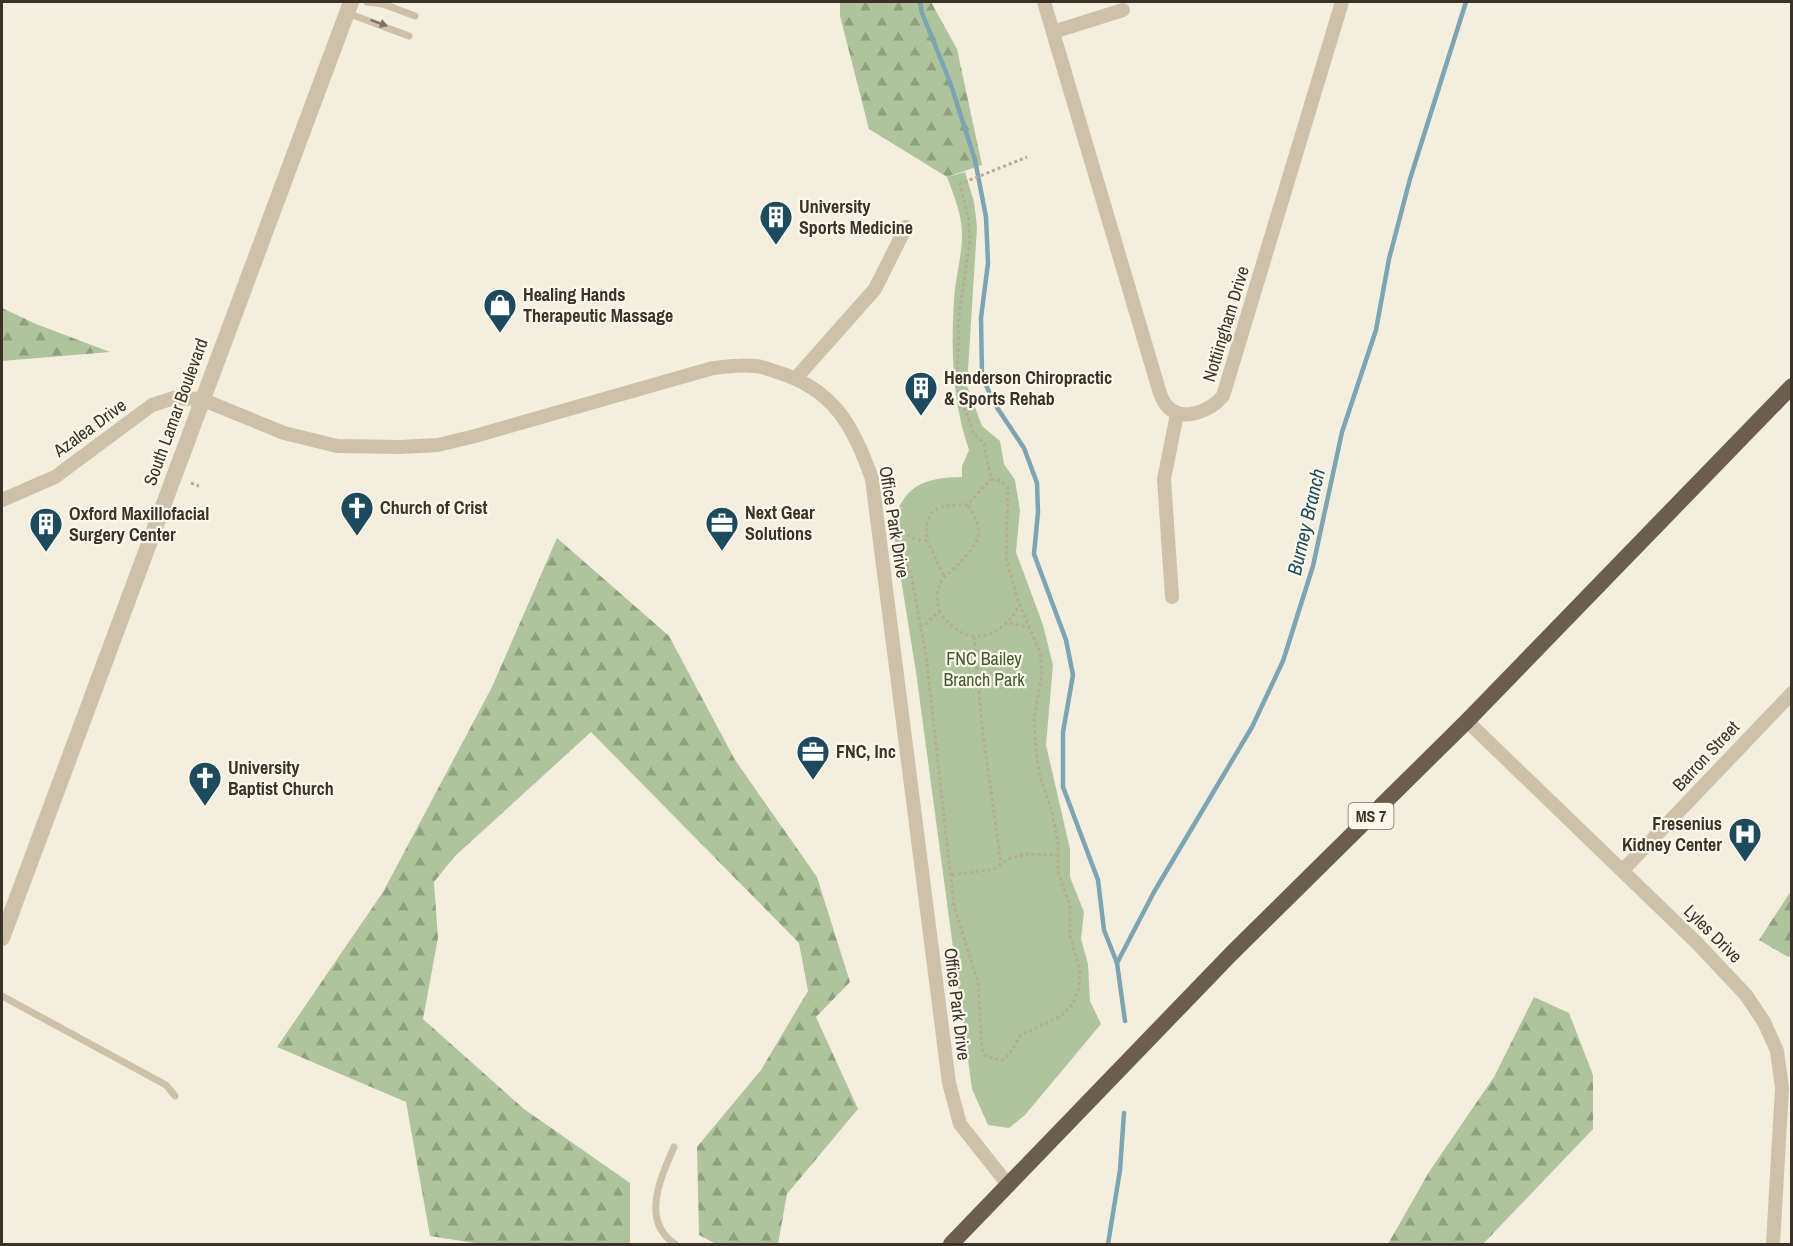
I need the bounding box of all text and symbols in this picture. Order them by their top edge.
one-way arrow [370,18,388,28]
place label: University Sports Medicine [799,194,913,240]
building icon: University Sports Medicine [758,199,794,246]
street label: Nottiingham Drive [1196,263,1255,385]
place label: Healing Hands Therapeutic Massage [523,282,673,328]
shop icon: Healing Hands Therapeutic Massage [482,287,518,334]
street label: South Lamar Boulevard [137,335,214,489]
place label: Henderson Chiropractic & Sports Rehab [944,365,1112,411]
building icon: Henderson Chiropractic & Sports Rehab [903,370,939,417]
street label: Azalea Drive [47,393,131,463]
street label: Office Park Drive [873,464,916,580]
water label: Burney Branch [1280,466,1331,578]
church icon: Church of Crist [339,490,375,537]
place label: Church of Crist [380,495,488,520]
place label: Next Gear Solutions [745,500,815,546]
place label: Oxford Maxillofacial Surgery Center [69,501,209,547]
office icon: Next Gear Solutions [704,505,740,552]
building icon: Oxford Maxillofacial Surgery Center [28,506,64,553]
park label: FNC Bailey Branch Park [943,646,1025,692]
street label: Barron Street [1667,715,1745,796]
office icon: FNC, Inc [795,734,831,781]
place label: FNC, Inc [836,739,896,764]
place label: University Baptist Church [228,755,334,801]
church icon: University Baptist Church [187,760,223,807]
road number: MS 7 [1348,803,1394,829]
place label: Fresenius Kidney Center [1622,811,1722,857]
hospital icon: Fresenius Kidney Center [1727,816,1763,863]
street label: Lyles Drive [1679,899,1748,968]
street label: Office Park Drive [938,946,977,1062]

